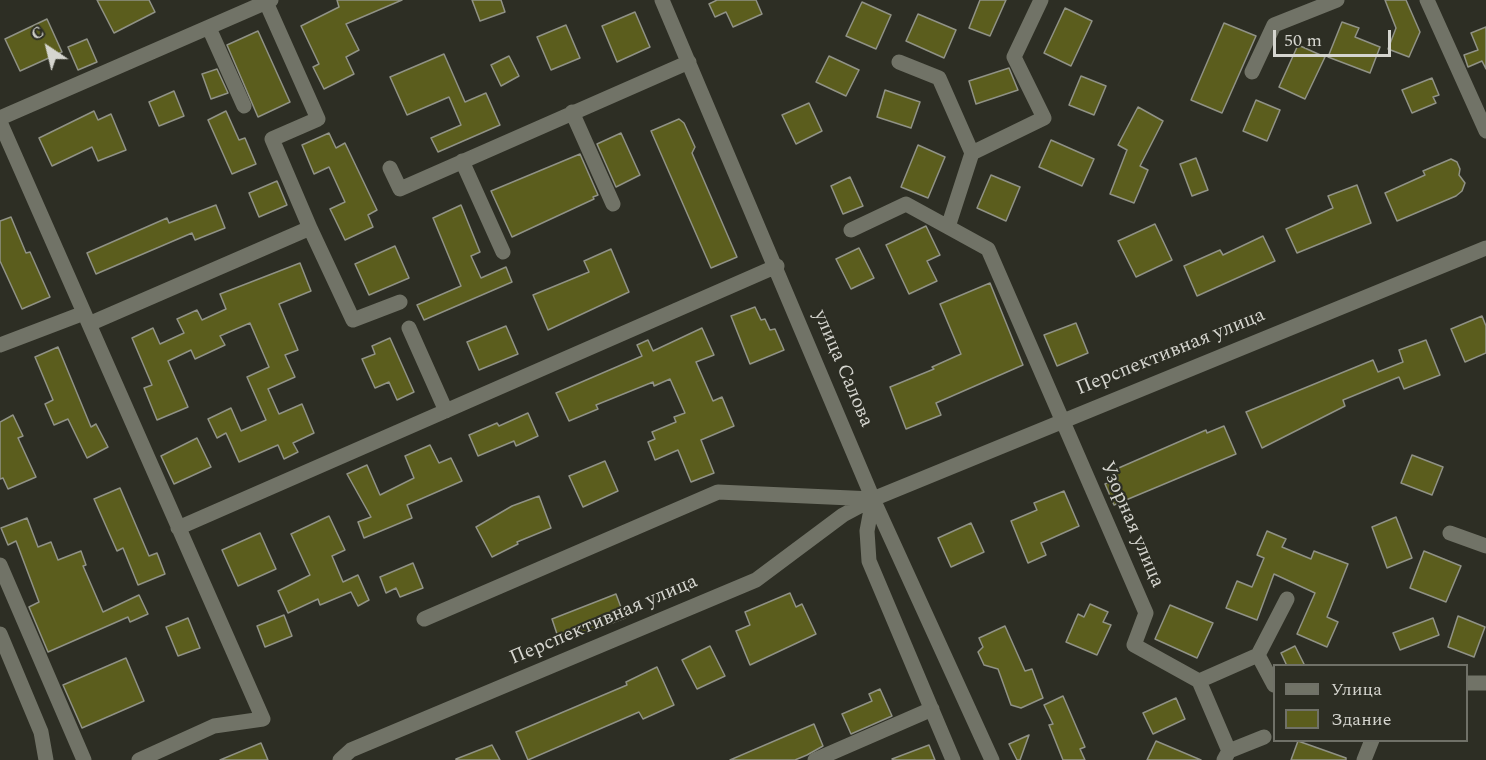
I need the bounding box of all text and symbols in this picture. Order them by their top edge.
north arrow [18,18,78,78]
scale bar [1276,18,1394,56]
text: С [26,20,49,46]
text: 50 m [1284,27,1322,54]
street label: Перспективная улица [1073,304,1269,402]
street label: улица Салова [807,307,877,431]
street label: Узорная улица [1094,458,1168,592]
street label: Перспективная улица [506,571,702,671]
legend [1273,664,1468,742]
text: Улица [1331,676,1382,703]
text: Здание [1331,706,1391,733]

